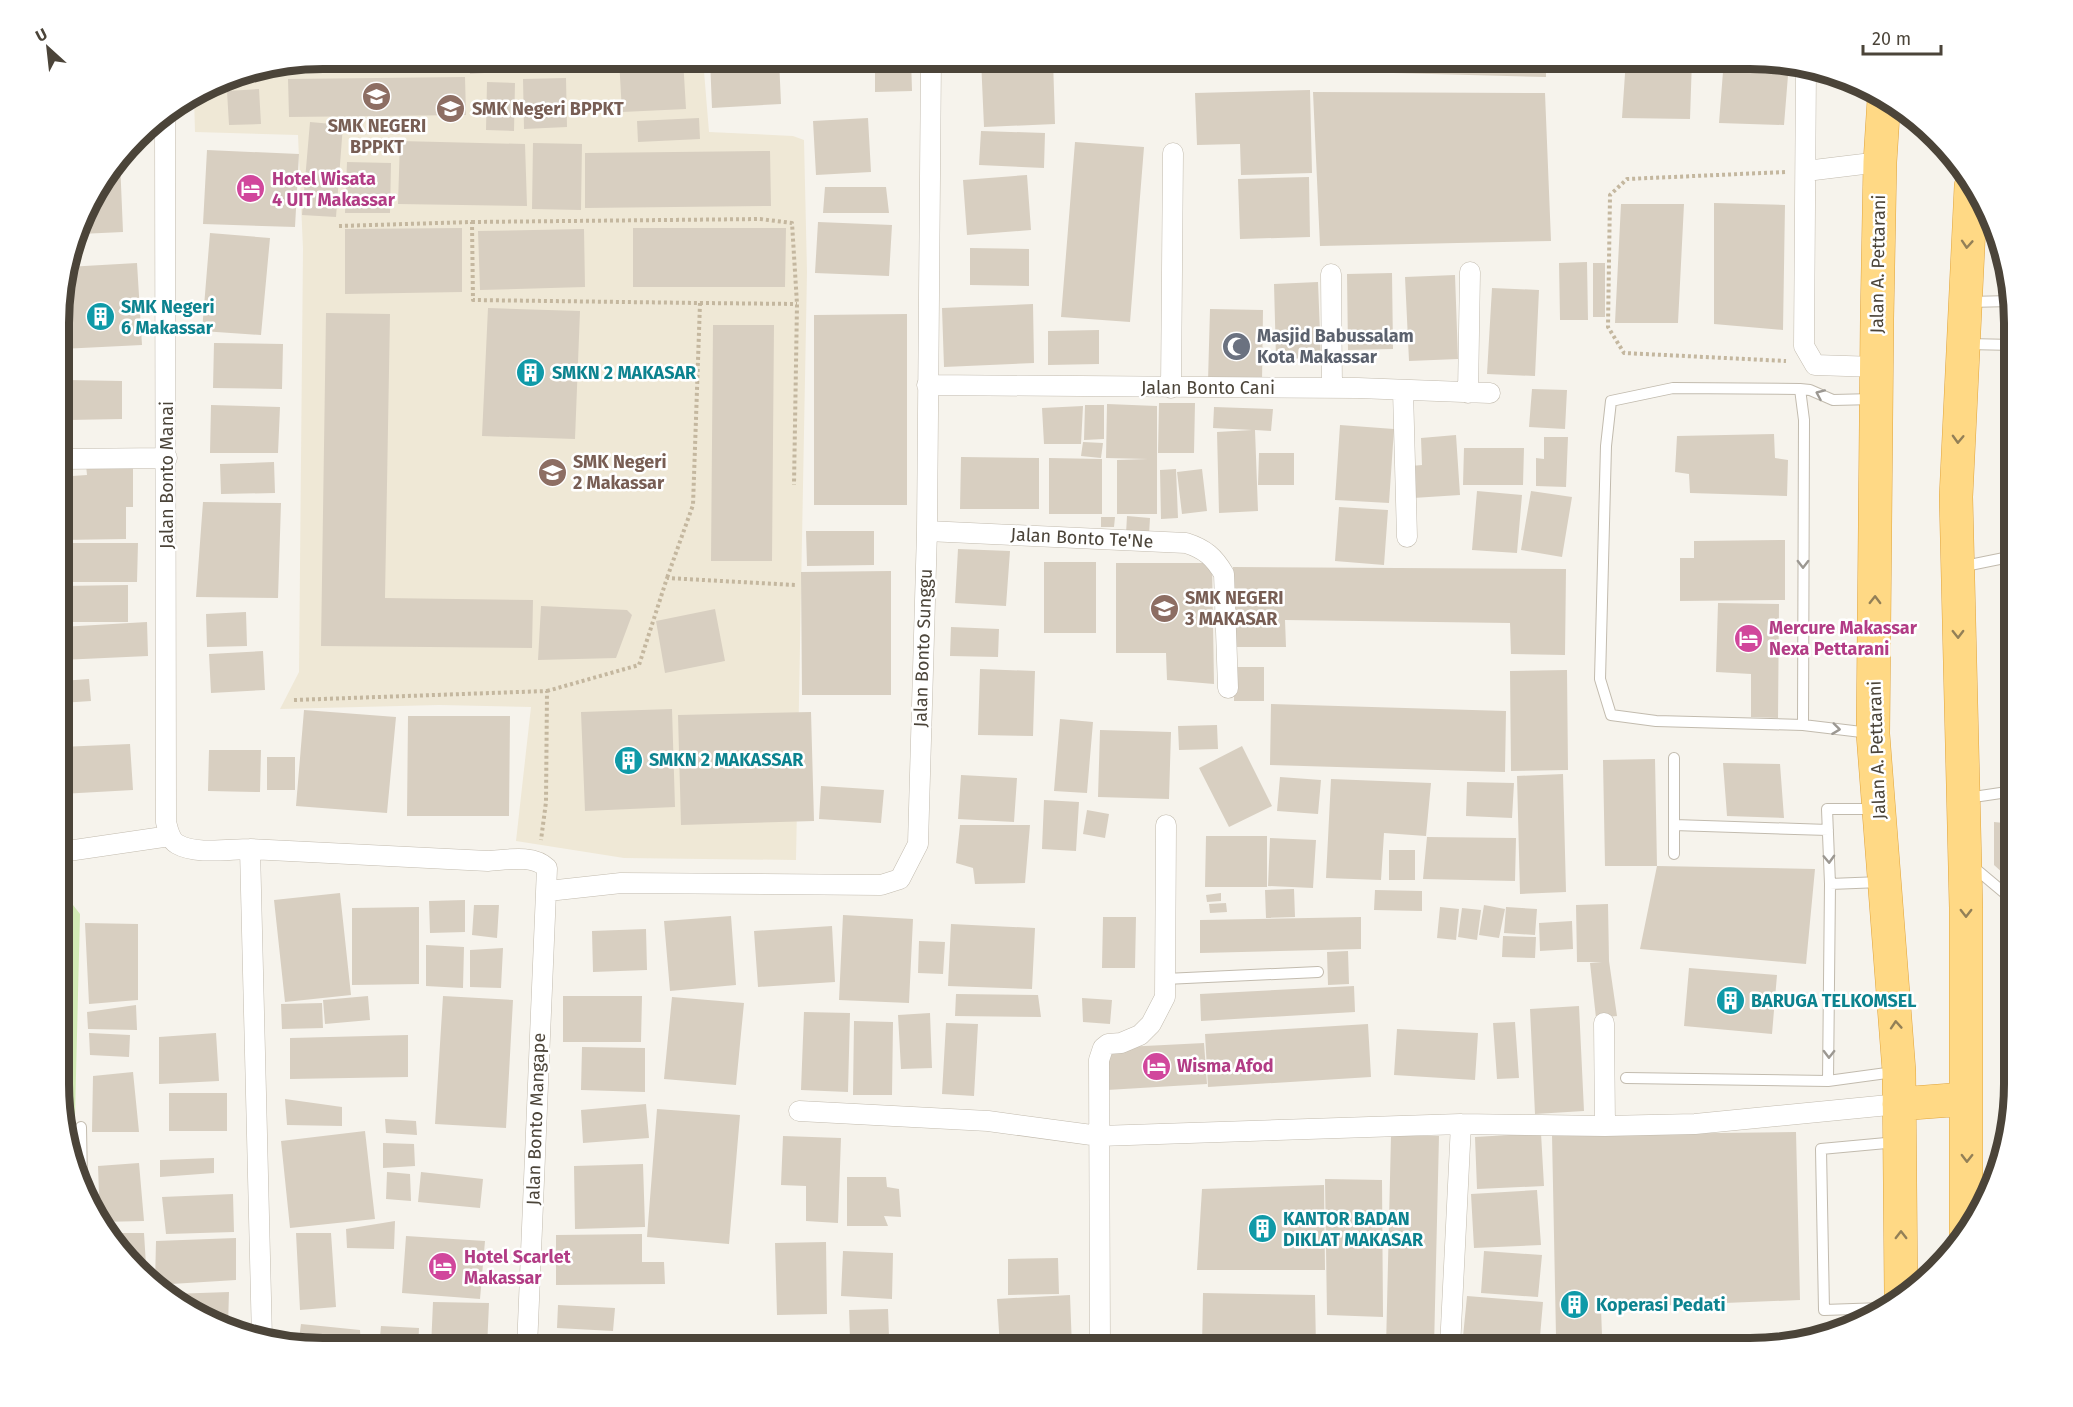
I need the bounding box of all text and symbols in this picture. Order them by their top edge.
north arrow [18,18,78,78]
scale bar [1863,18,1941,56]
text: U [32,24,50,46]
text: 20 m [1872,28,1911,50]
school or university icon: SMK NEGERI BPPKT [361,81,393,113]
school or university icon: SMK Negeri BPPKT [435,93,467,125]
place label: SMK Negeri BPPKT [472,98,624,120]
place label: SMK NEGERI BPPKT [328,115,426,158]
place label: Hotel Wisata 4 UIT Makassar [272,168,396,211]
hotel icon: Hotel Wisata 4 UIT Makassar [235,173,267,205]
street label: Jalan A. Pettarani [1866,194,1890,334]
one-way arrow [1961,240,1974,249]
place label: SMK Negeri 6 Makassar [121,296,215,339]
building icon: SMK Negeri 6 Makassar [84,301,116,333]
place label: Masjid Babussalam Kota Makassar [1257,325,1414,368]
mosque icon: Masjid Babussalam Kota Makassar [1220,330,1252,362]
building icon: SMKN 2 MAKASAR [515,357,547,389]
place label: SMKN 2 MAKASAR [552,362,697,384]
street label: Jalan Bonto Cani [1141,377,1275,399]
one-way arrow [1815,389,1826,401]
street label: Jalan Bonto Manai [156,401,178,549]
one-way arrow [1951,435,1964,444]
place label: SMK Negeri 2 Makassar [573,451,667,494]
school or university icon: SMK Negeri 2 Makassar [536,456,568,488]
street label: Jalan Bonto Te'Ne [1010,523,1154,553]
one-way arrow [1797,559,1809,568]
street label: Jalan Bonto Sunggu [909,568,937,728]
place label: SMK NEGERI 3 MAKASAR [1184,587,1284,630]
school or university icon: SMK NEGERI 3 MAKASAR [1148,592,1180,624]
one-way arrow [1869,596,1881,605]
place label: Mercure Makassar Nexa Pettarani [1769,617,1918,660]
hotel icon: Mercure Makassar Nexa Pettarani [1732,622,1764,654]
one-way arrow [1952,630,1964,639]
street label: Jalan A. Pettarani [1864,680,1890,820]
one-way arrow [1832,722,1841,735]
building icon: SMKN 2 MAKASSAR [612,744,644,776]
place label: SMKN 2 MAKASSAR [649,749,804,771]
one-way arrow [1823,854,1836,863]
one-way arrow [1960,908,1972,917]
building icon: BARUGA TELKOMSEL [1714,985,1746,1017]
place label: BARUGA TELKOMSEL [1751,990,1916,1012]
one-way arrow [1890,1021,1903,1030]
street label: Jalan Bonto Mangape [522,1032,550,1206]
one-way arrow [1822,1049,1835,1058]
hotel icon: Wisma Afod [1140,1050,1172,1082]
place label: Wisma Afod [1177,1055,1274,1077]
one-way arrow [1961,1153,1973,1162]
place label: KANTOR BADAN DIKLAT MAKASAR [1283,1208,1424,1251]
building icon: KANTOR BADAN DIKLAT MAKASAR [1246,1213,1278,1245]
one-way arrow [1895,1230,1907,1239]
place label: Hotel Scarlet Makassar [464,1246,572,1289]
hotel icon: Hotel Scarlet Makassar [427,1251,459,1283]
building icon: Koperasi Pedati [1559,1289,1591,1321]
place label: Koperasi Pedati [1596,1294,1725,1316]

